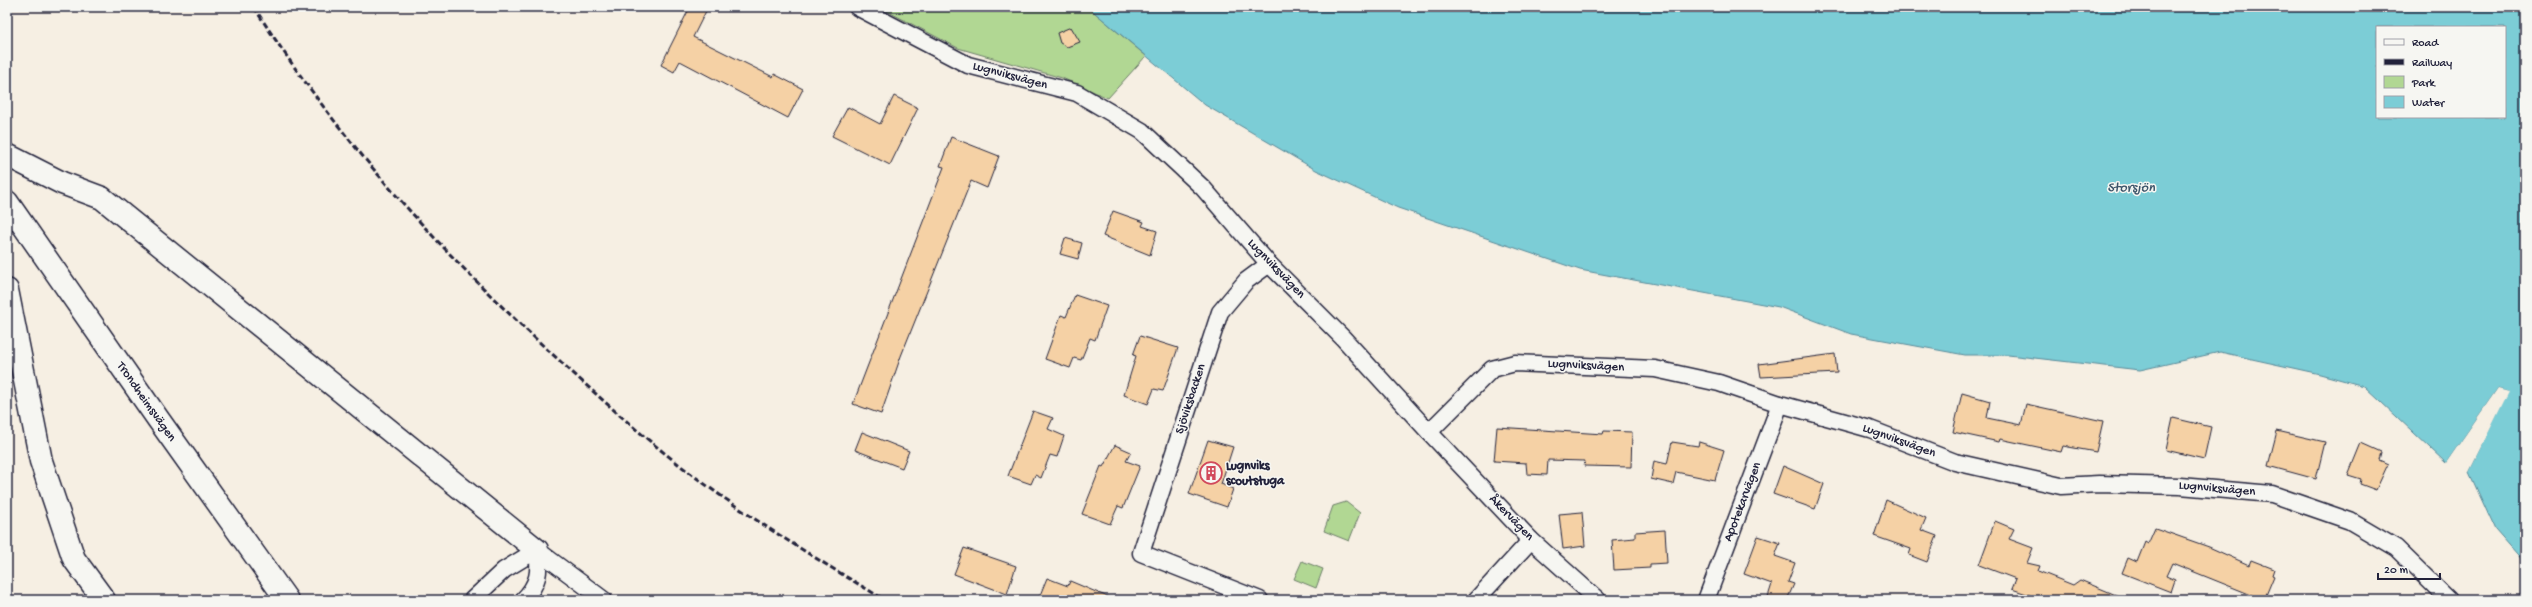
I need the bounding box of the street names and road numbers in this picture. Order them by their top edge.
street label: Lugnviksvägen [971,59,1050,93]
street label: Lugnviksvägen [1244,236,1309,302]
street label: Lugnviksvägen [1547,357,1626,376]
street label: Trondheimsvägen [112,358,180,445]
street label: Sjöviksbacken [1173,361,1210,436]
street label: Lugnviksvägen [1860,421,1938,461]
street label: Apotekarvägen [1721,459,1765,544]
street label: Lugnviksvägen [2178,478,2257,500]
street label: Åkervägen [1485,491,1538,545]

